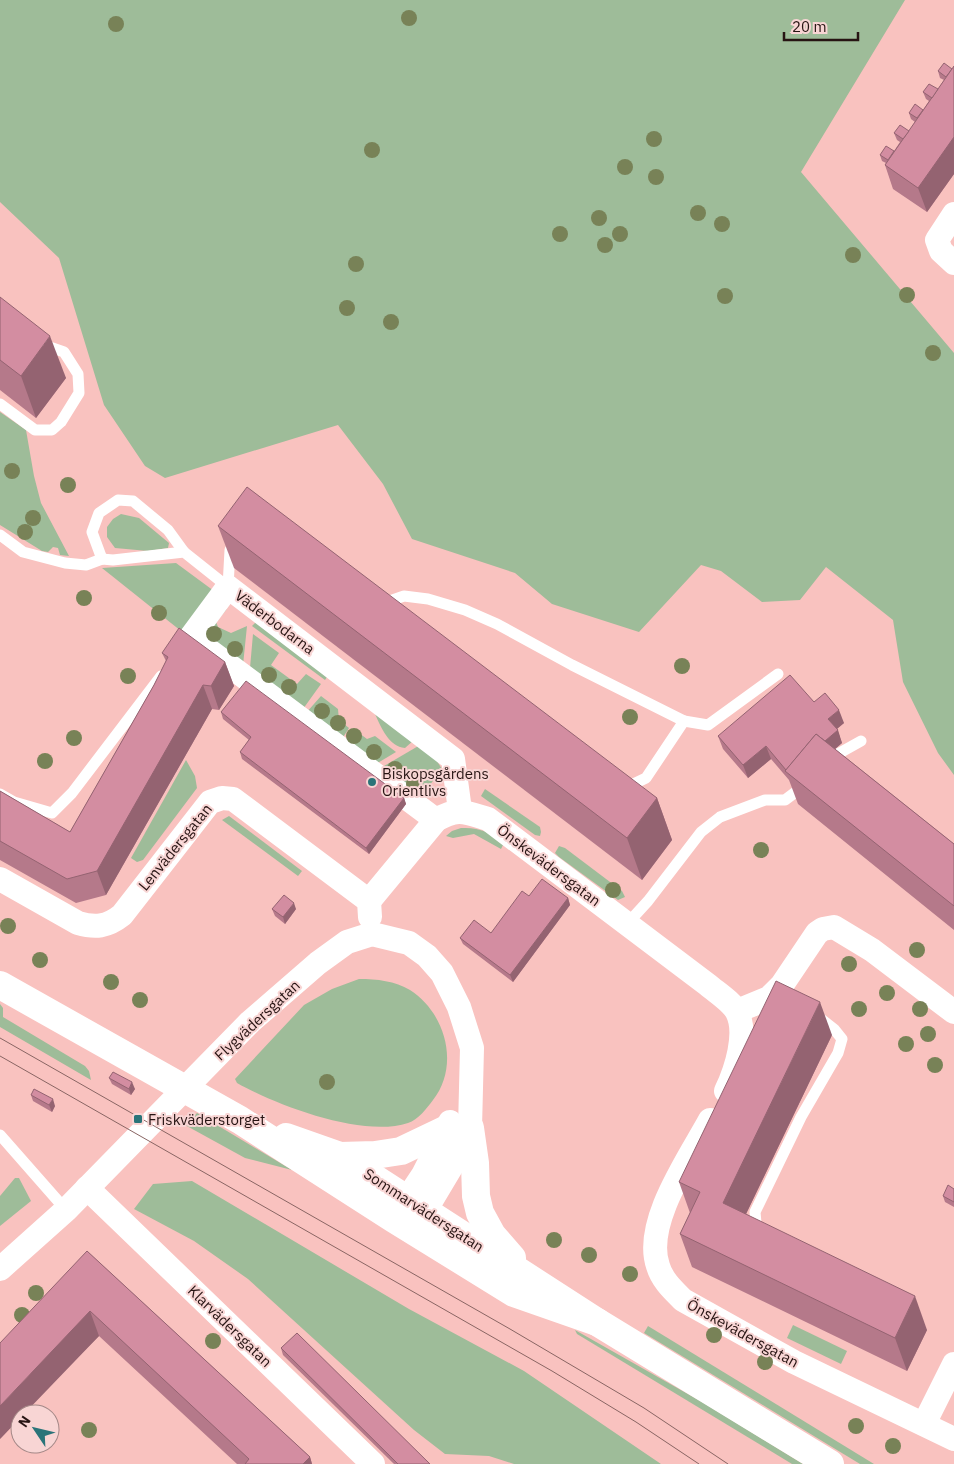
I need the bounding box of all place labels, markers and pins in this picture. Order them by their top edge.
place label: Biskopsgårdens Orientlivs [382,764,489,800]
marker: Biskopsgårdens Orientlivs [366,776,378,788]
place label: Friskväderstorget [148,1110,265,1129]
marker: Friskväderstorget [132,1113,144,1125]

